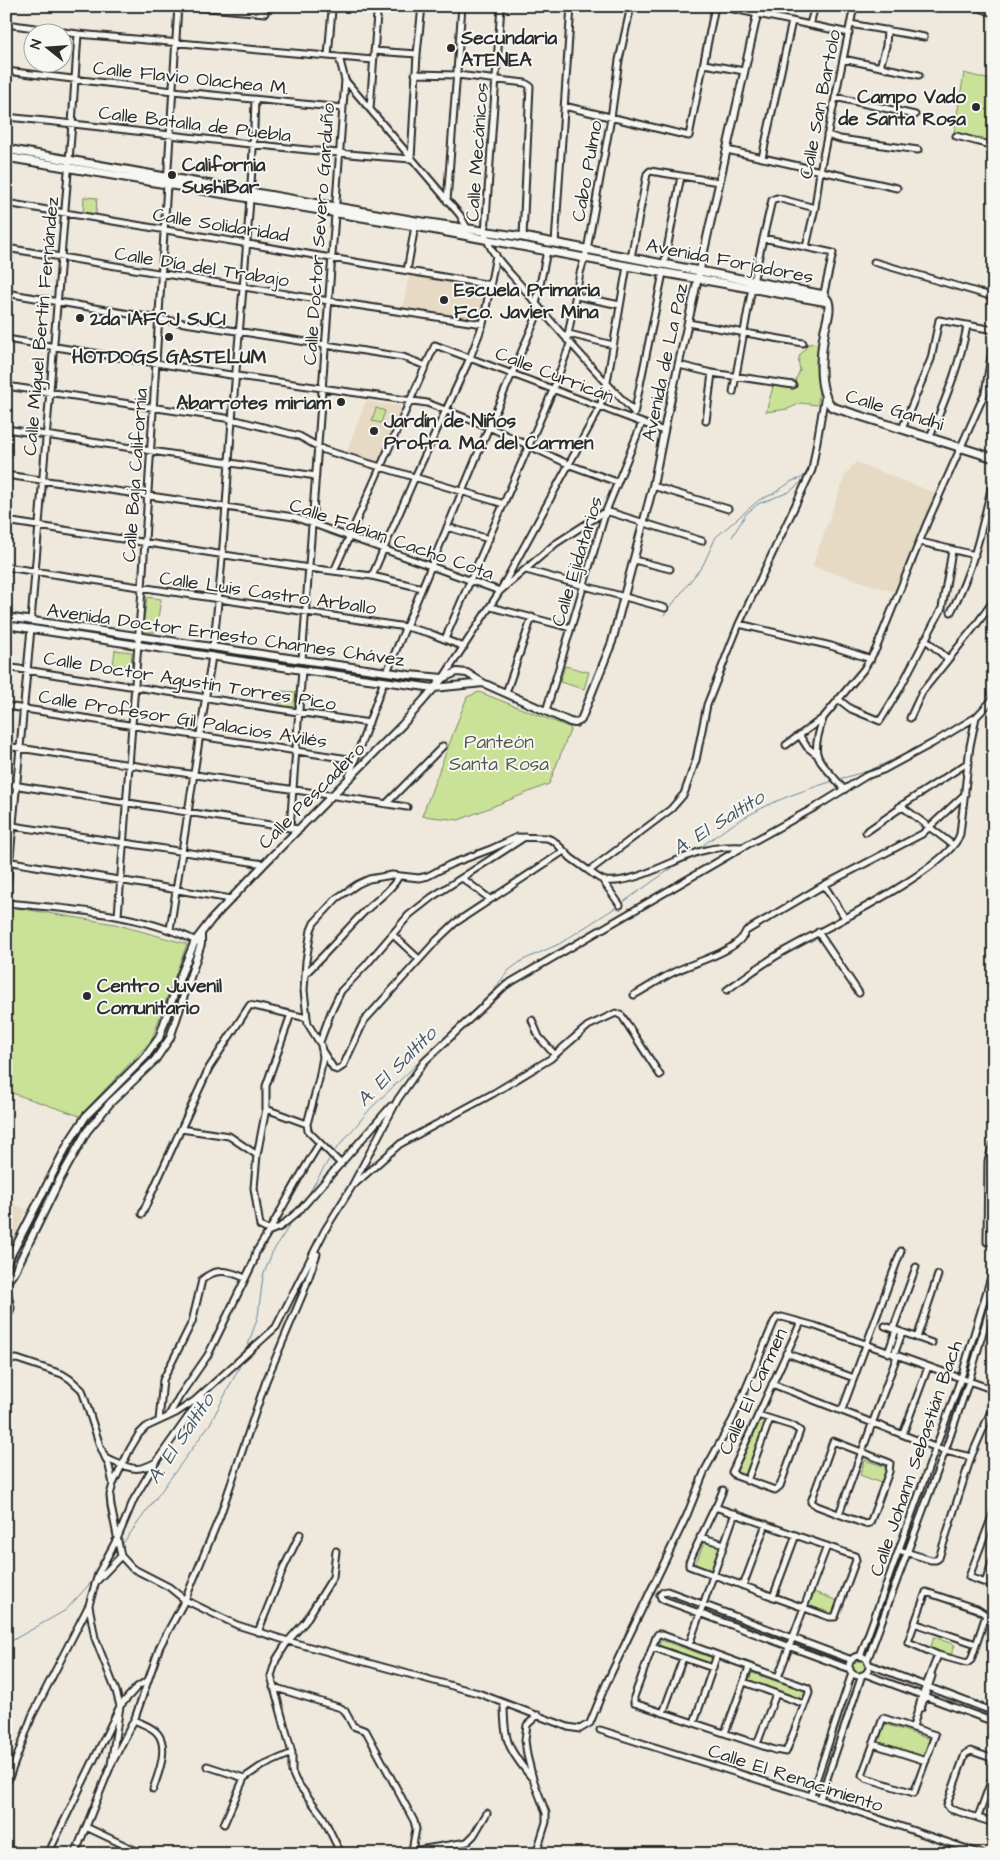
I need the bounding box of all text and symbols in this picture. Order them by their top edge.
north arrow [22,22,72,72]
place label: Secundaria ATENEA [460,25,557,74]
street label: Calle San Bartolo [793,27,848,181]
text: N [26,37,47,52]
marker: Secundaria ATENEA [445,42,457,54]
street label: Calle Flavio Olachea M. [92,55,290,102]
street label: Calle Mecánicos [459,82,496,223]
place label: Campo Vado de Santa Rosa [838,84,966,133]
street label: Calle Batalla de Puebla [97,99,293,150]
marker: Campo Vado de Santa Rosa [970,101,982,113]
street label: Calle Doctor Severo Garduño [297,102,342,366]
street label: Cabo Pulmo [565,118,610,224]
place label: California SushiBar [181,152,266,201]
marker: California SushiBar [166,169,178,181]
street label: Calle Miguel Bertín Fernández [17,195,67,457]
street label: Calle Solidaridad [151,201,291,250]
street label: Avenida Forjadores [644,232,816,291]
street label: Calle Día del Trabajo [113,240,291,295]
place label: Escuela Primaria Fco. Javier Mina [454,277,600,326]
street label: Avenida de La Paz [636,280,696,444]
marker: Escuela Primaria Fco. Javier Mina [438,294,450,306]
place label: 2da IAFCJ SJC1 [89,306,226,333]
marker: 2da IAFCJ SJC1 [74,312,86,324]
marker: HOTDOGS GASTELUM [163,331,175,343]
street label: Calle Curricán [491,340,618,410]
place label: HOTDOGS GASTELUM [72,344,266,371]
street label: Calle Gandhi [842,383,947,438]
street label: Calle Baja California [116,387,155,563]
place label: Abarrotes miriam [176,390,332,417]
marker: Abarrotes miriam [335,396,347,408]
place label: Jardín de Niños Profra. Ma. del Carmen [383,408,594,457]
marker: Jardín de Niños Profra. Ma. del Carmen [368,425,380,437]
street label: Calle Fabian Cacho Cota [286,492,498,587]
street label: Calle Ejidatarios [545,493,610,630]
street label: Calle Luis Castro Arballo [158,565,378,622]
street label: Avenida Doctor Ernesto Channes Chávez [45,597,407,674]
street label: Calle Doctor Agustín Torres Pico [41,645,338,719]
street label: Calle Profesor Gil Palacios Avilés [37,683,329,756]
park label: Panteón Santa Rosa [449,729,549,778]
street label: Calle Pescadero [252,736,372,856]
water label: A. El Saltito [667,783,771,862]
place label: Centro Juvenil Comunitario [97,973,222,1022]
marker: Centro Juvenil Comunitario [81,990,93,1002]
water label: A. El Saltito [350,1019,444,1113]
street label: Calle El Carmen [712,1324,795,1459]
street label: Calle Johann Sebastián Bach [863,1336,970,1580]
water label: A. El Saltito [140,1386,222,1489]
street label: Calle El Renacimiento [705,1737,887,1820]

